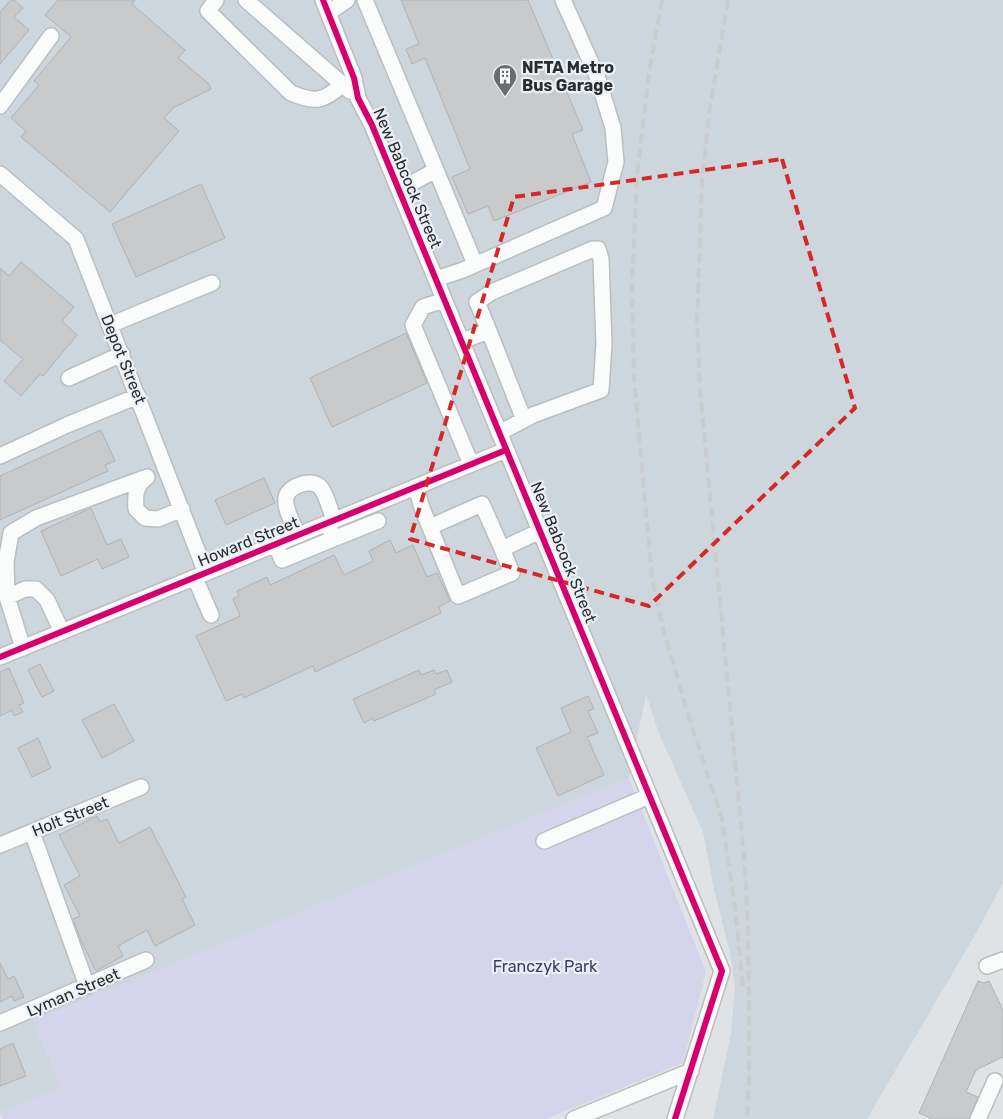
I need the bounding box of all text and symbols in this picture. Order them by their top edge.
place label: NFTA Metro Bus Garage [522,58,614,95]
building icon: NFTA Metro Bus Garage [492,63,518,97]
street label: New Babcock Street [369,105,446,251]
street label: Depot Street [97,312,150,407]
street label: New Babcock Street [527,479,601,625]
street label: Howard Street [195,513,302,570]
street label: Holt Street [29,792,111,840]
park label: Franczyk Park [493,957,598,976]
street label: Lyman Street [24,964,123,1021]

